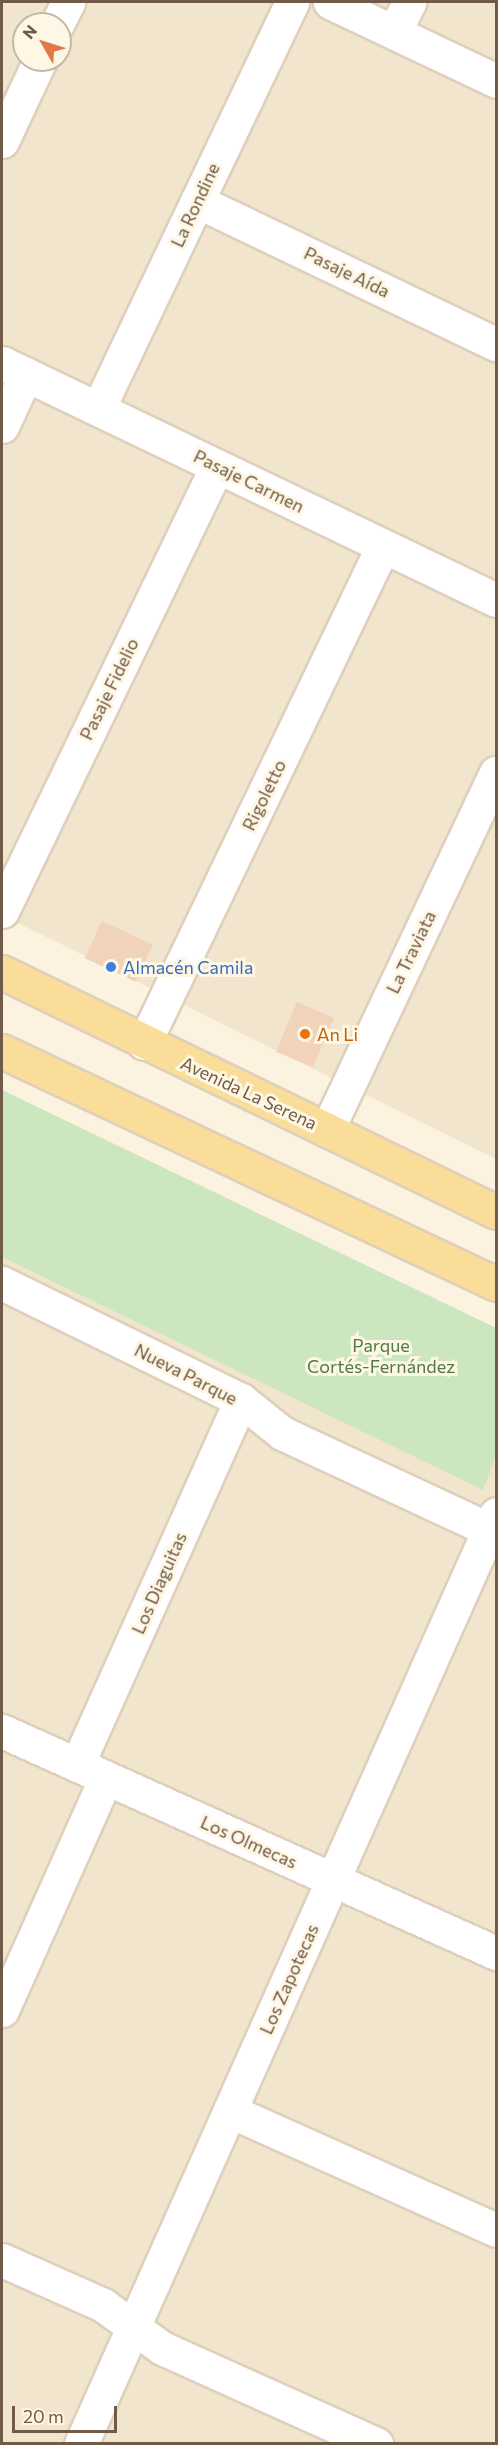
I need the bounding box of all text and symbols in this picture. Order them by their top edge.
north arrow [12,12,72,72]
text: N [18,21,40,42]
street label: La Rondine [166,159,224,251]
street label: Pasaje Aída [301,242,393,302]
street label: Pasaje Carmen [190,445,308,517]
street label: Pasaje Fidelio [75,635,143,743]
street label: Rigoletto [238,756,290,834]
street label: La Traviata [382,907,440,997]
place label: Almacén Camila [123,956,253,978]
marker: Almacén Camila [104,960,118,974]
place label: An Li [317,1023,358,1045]
marker: An Li [298,1027,312,1041]
street label: Avenida La Serena [178,1052,320,1134]
park label: Parque Cortés-Fernández [307,1335,455,1378]
street label: Nueva Parque [131,1339,241,1409]
street label: Los Diaguitas [127,1529,191,1637]
street label: Los Olmecas [197,1811,301,1873]
street label: Los Zapotecas [255,1920,323,2038]
scale bar [15,2394,120,2432]
text: 20 m [23,2405,64,2427]

